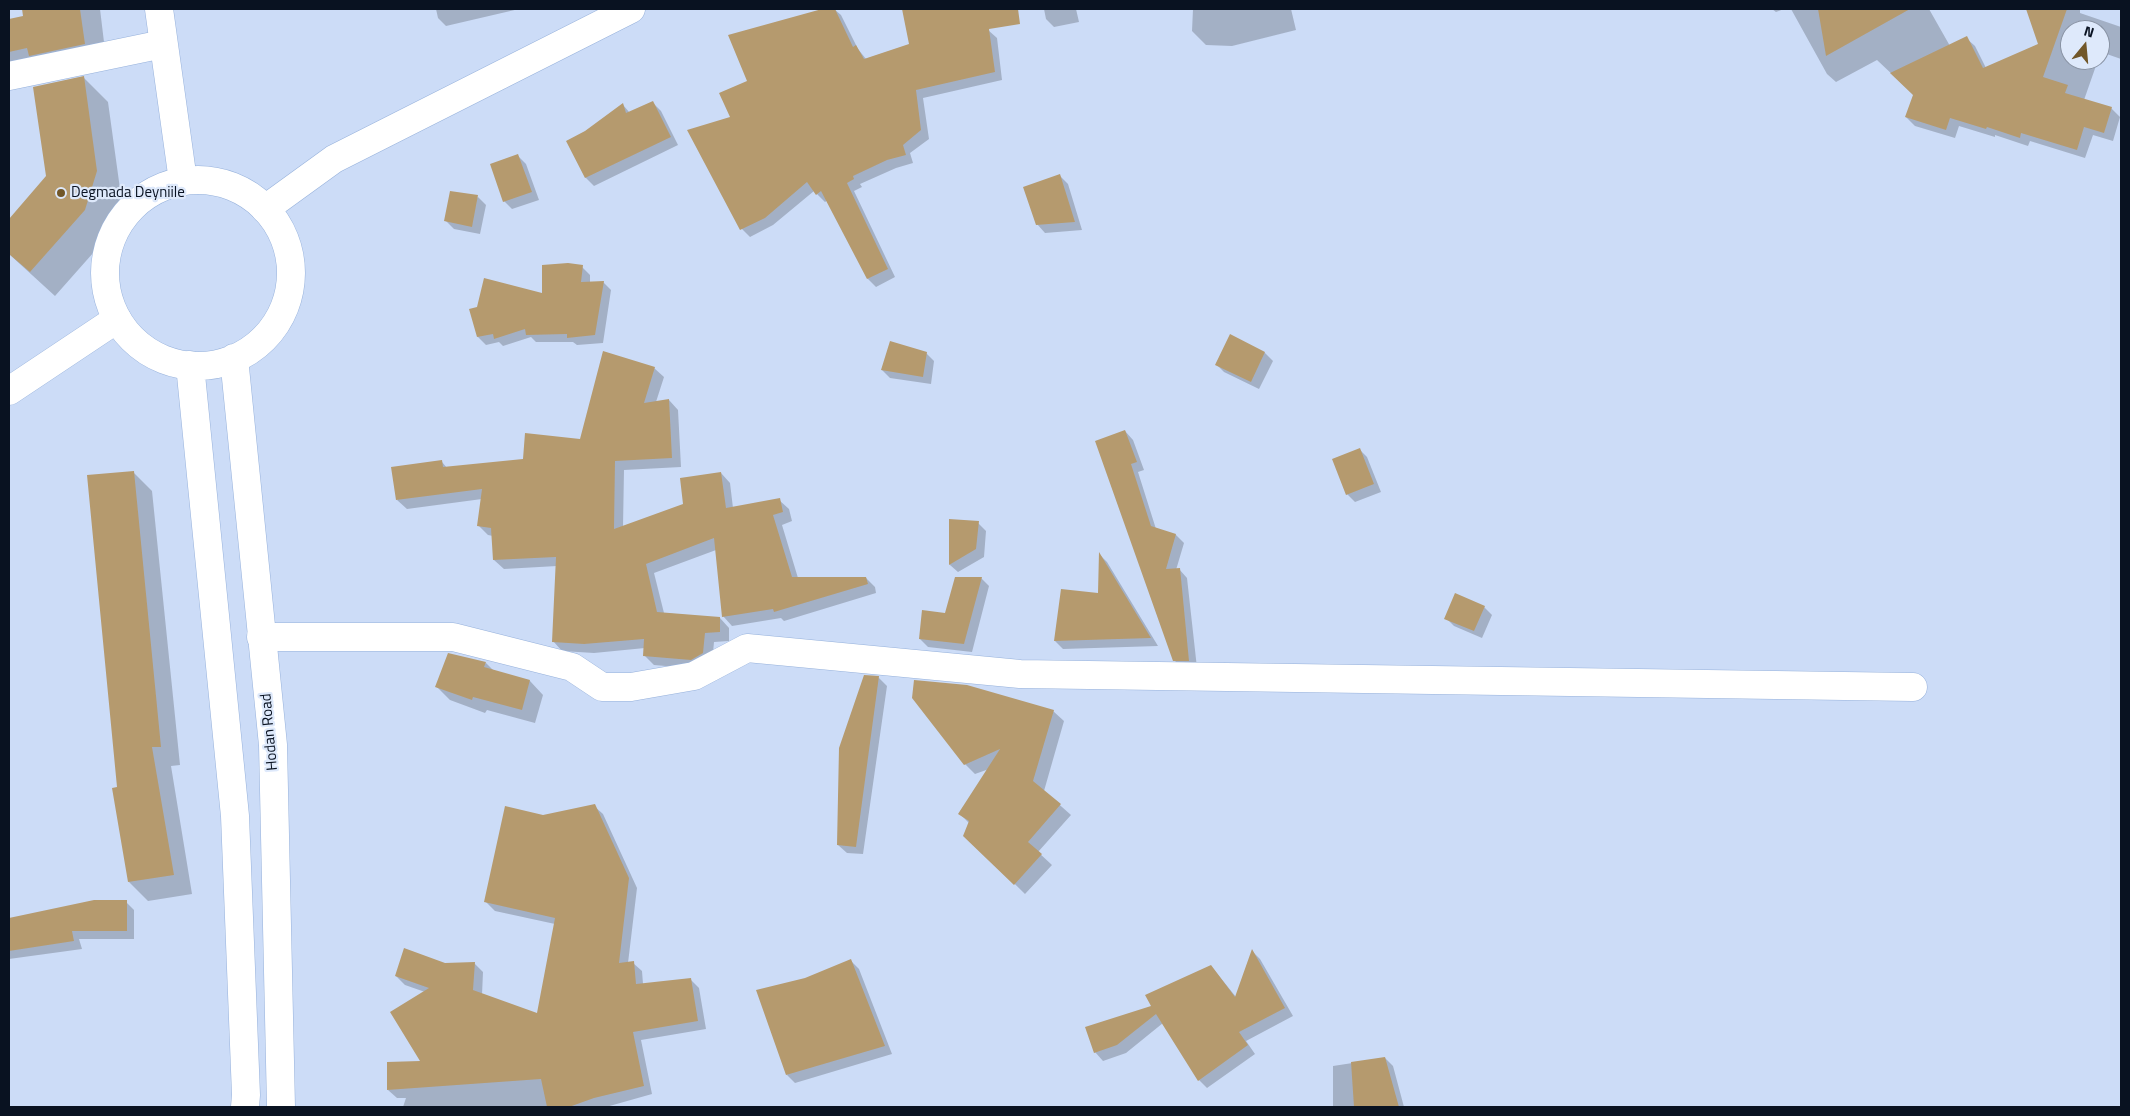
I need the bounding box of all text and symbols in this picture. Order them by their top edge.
north arrow [2060,20,2110,70]
text: N [2082,20,2097,43]
place label: Degmada Deyniile [71,184,185,202]
marker: Degmada Deyniile [55,187,67,199]
street label: Hodan Road [258,693,282,771]

